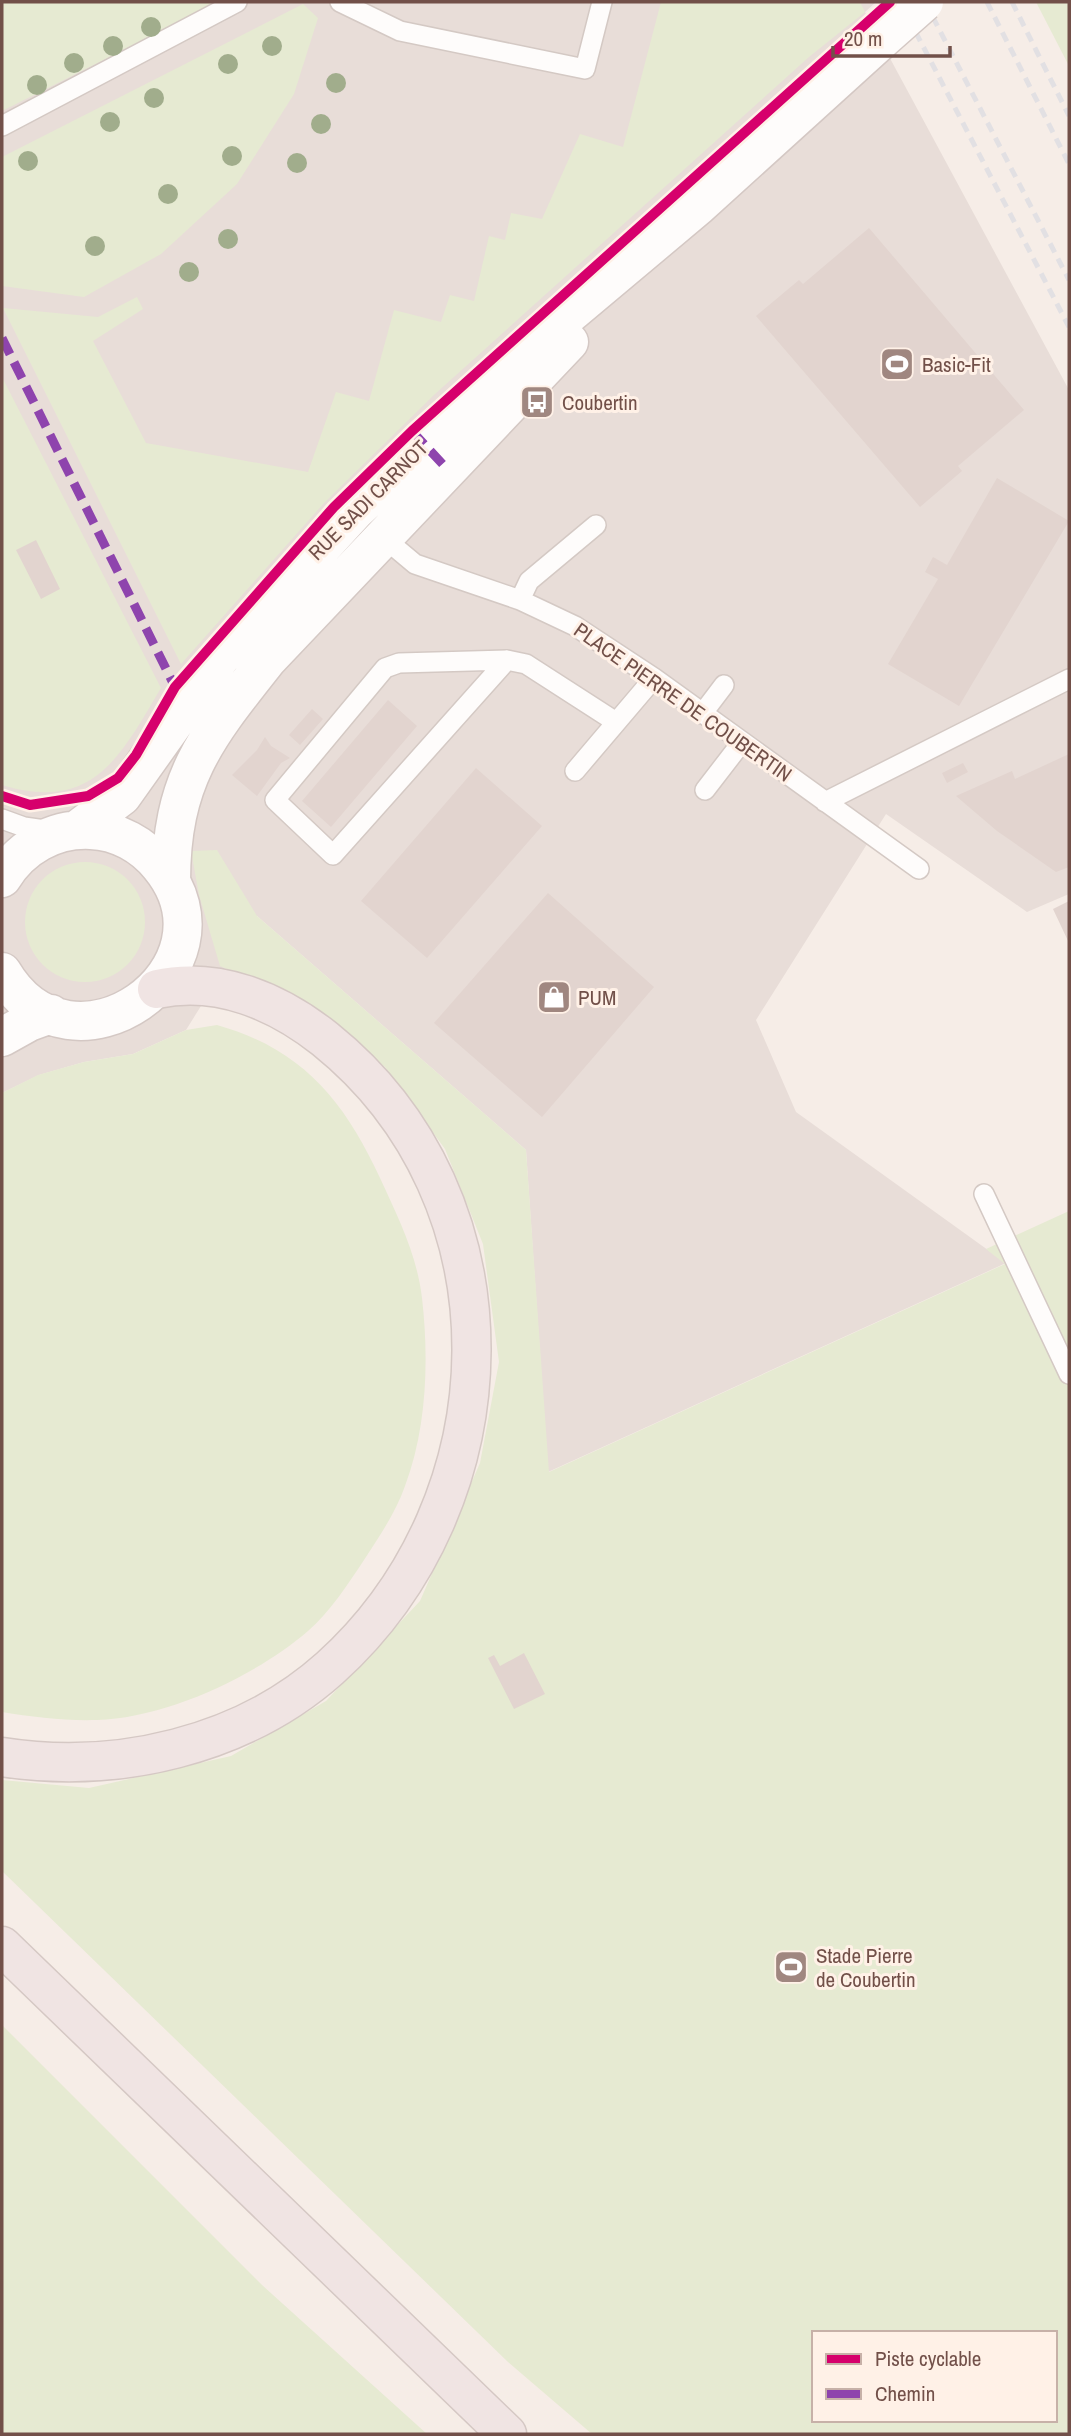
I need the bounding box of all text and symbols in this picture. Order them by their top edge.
scale bar [833,14,950,58]
text: 20 m [844,24,882,53]
sports icon: Basic-Fit [878,345,916,383]
place label: Basic-Fit [922,350,991,379]
bus stop icon: Coubertin [518,383,556,421]
place label: Coubertin [562,388,638,417]
street label: RUE SADI CARNOT [302,433,435,566]
street label: PLACE PIERRE DE COUBERTIN [568,616,798,788]
shop icon: PUM [535,978,573,1016]
place label: PUM [578,983,616,1012]
place label: Stade Pierre de Coubertin [816,1941,916,1994]
sports icon: Stade Pierre de Coubertin [772,1948,810,1986]
legend [812,2331,1057,2422]
text: Piste cyclable [875,2344,981,2373]
text: Chemin [875,2379,935,2408]

